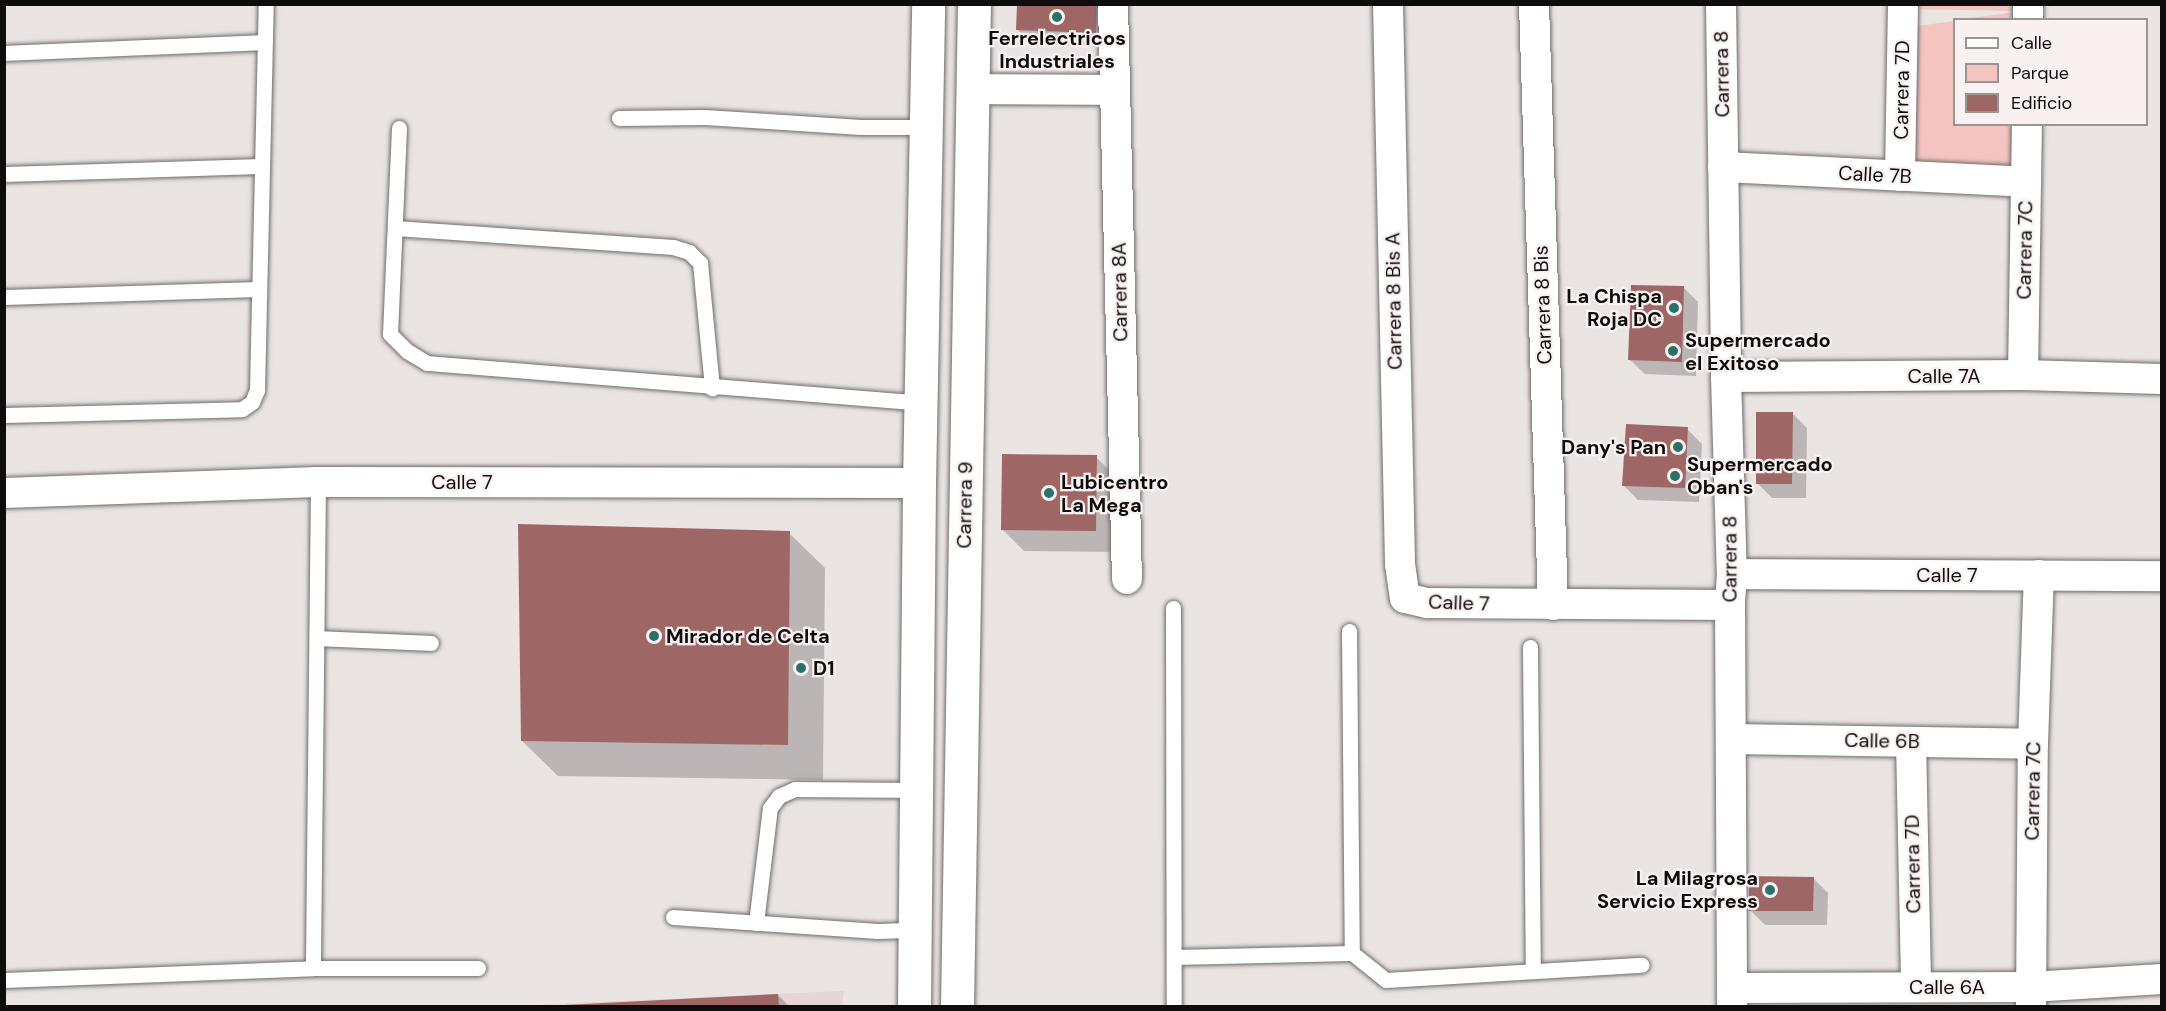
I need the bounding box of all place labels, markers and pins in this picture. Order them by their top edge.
marker: Ferrelectricos Industriales [1050,10,1064,24]
place label: Ferrelectricos Industriales [988,27,1126,74]
place label: La Chispa Roja DC [1566,284,1662,331]
marker: La Chispa Roja DC [1667,301,1681,315]
place label: Supermercado el Exitoso [1685,328,1831,375]
marker: Supermercado el Exitoso [1666,344,1680,358]
place label: Dany's Pan [1561,435,1666,459]
marker: Dany's Pan [1671,440,1685,454]
place label: Supermercado Oban's [1687,452,1833,499]
marker: Supermercado Oban's [1668,469,1682,483]
place label: Lubicentro La Mega [1061,470,1168,517]
marker: Lubicentro La Mega [1042,486,1056,500]
place label: Mirador de Celta [666,624,830,648]
marker: Mirador de Celta [647,629,661,643]
place label: D1 [813,656,834,680]
marker: D1 [794,661,808,675]
place label: La Milagrosa Servicio Express [1597,867,1758,914]
marker: La Milagrosa Servicio Express [1763,883,1777,897]

